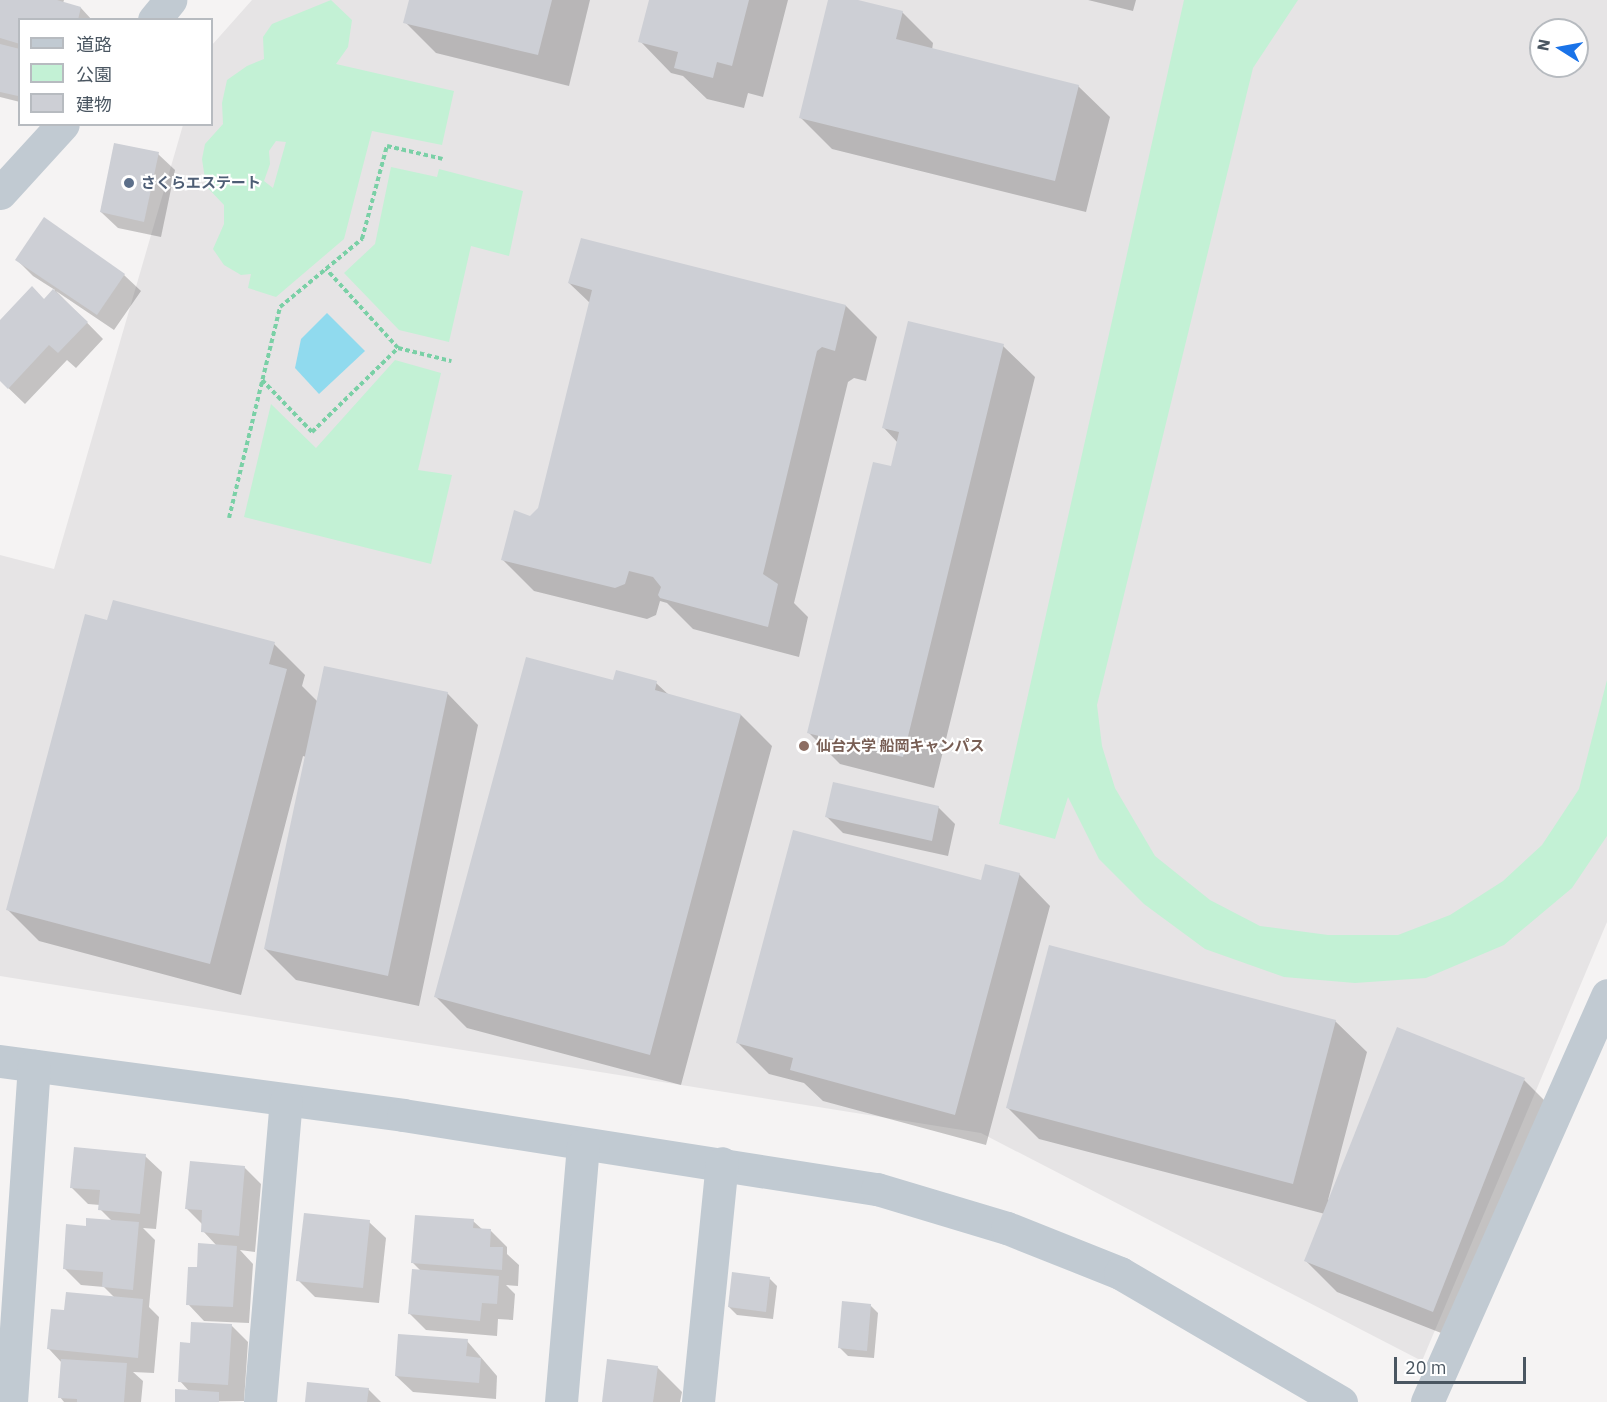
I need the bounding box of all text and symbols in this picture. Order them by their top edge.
legend [18,18,213,126]
north arrow [1529,18,1589,78]
text: 道路 [76,33,112,56]
text: N [1532,37,1554,53]
text: 公園 [76,63,112,86]
text: 建物 [76,93,112,116]
place label: さくらエステート [141,174,261,192]
marker: さくらエステート [122,176,136,190]
place label: 仙台大学 船岡キャンパス [816,737,985,755]
marker: 仙台大学 船岡キャンパス [797,739,811,753]
scale bar [1397,1345,1529,1383]
text: 20 m [1405,1356,1447,1379]

